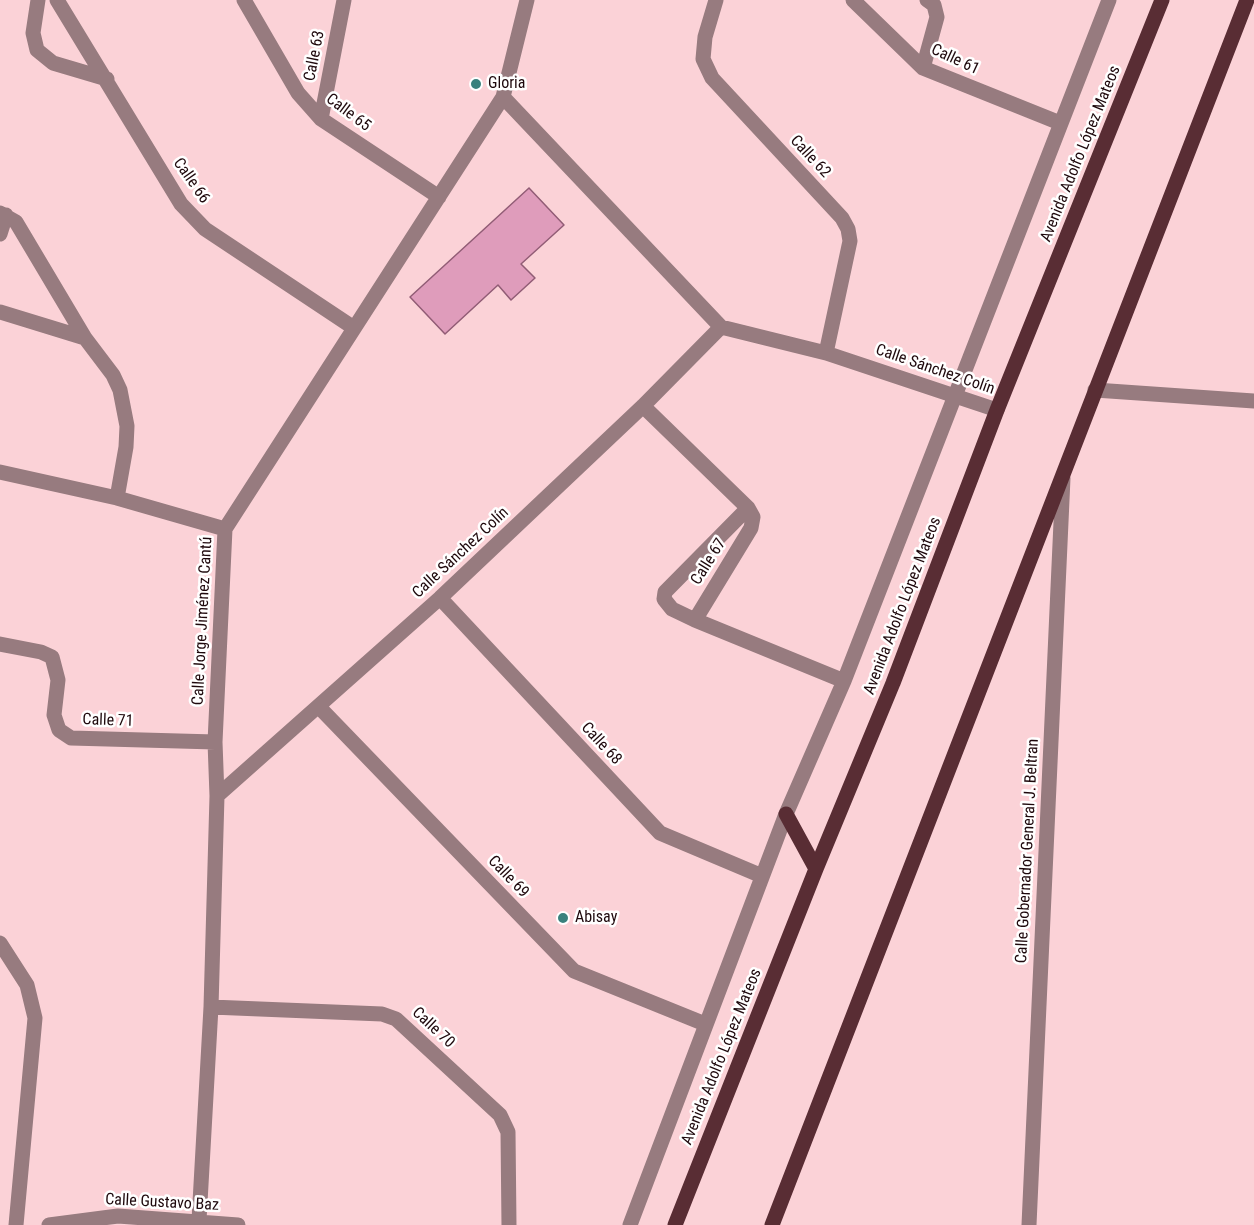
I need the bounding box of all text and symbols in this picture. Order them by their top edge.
street label: Calle 63 [301,29,329,83]
street label: Calle 61 [928,41,982,79]
street label: Avenida Adolfo López Mateos [1037,63,1125,245]
place label: Gloria [488,74,525,94]
marker: Gloria [469,77,483,91]
street label: Calle 65 [322,90,374,136]
street label: Calle 62 [786,132,834,182]
street label: Calle 66 [168,155,214,207]
street label: Calle Sánchez Colín [873,341,997,399]
street label: Calle Sánchez Colín [409,504,513,602]
street label: Avenida Adolfo López Mateos [860,515,946,697]
street label: Calle 67 [687,535,731,589]
street label: Calle Jorge Jiménez Cantú [189,536,217,706]
street label: Calle 71 [82,711,134,731]
street label: Calle 68 [577,719,625,769]
street label: Calle Gobernador General J. Beltran [1013,738,1043,964]
street label: Calle 69 [483,852,533,902]
place label: Abisay [575,908,617,928]
marker: Abisay [556,911,570,925]
street label: Avenida Adolfo López Mateos [678,966,766,1148]
street label: Calle 70 [408,1004,458,1052]
street label: Calle Gustavo Baz [105,1190,219,1216]

